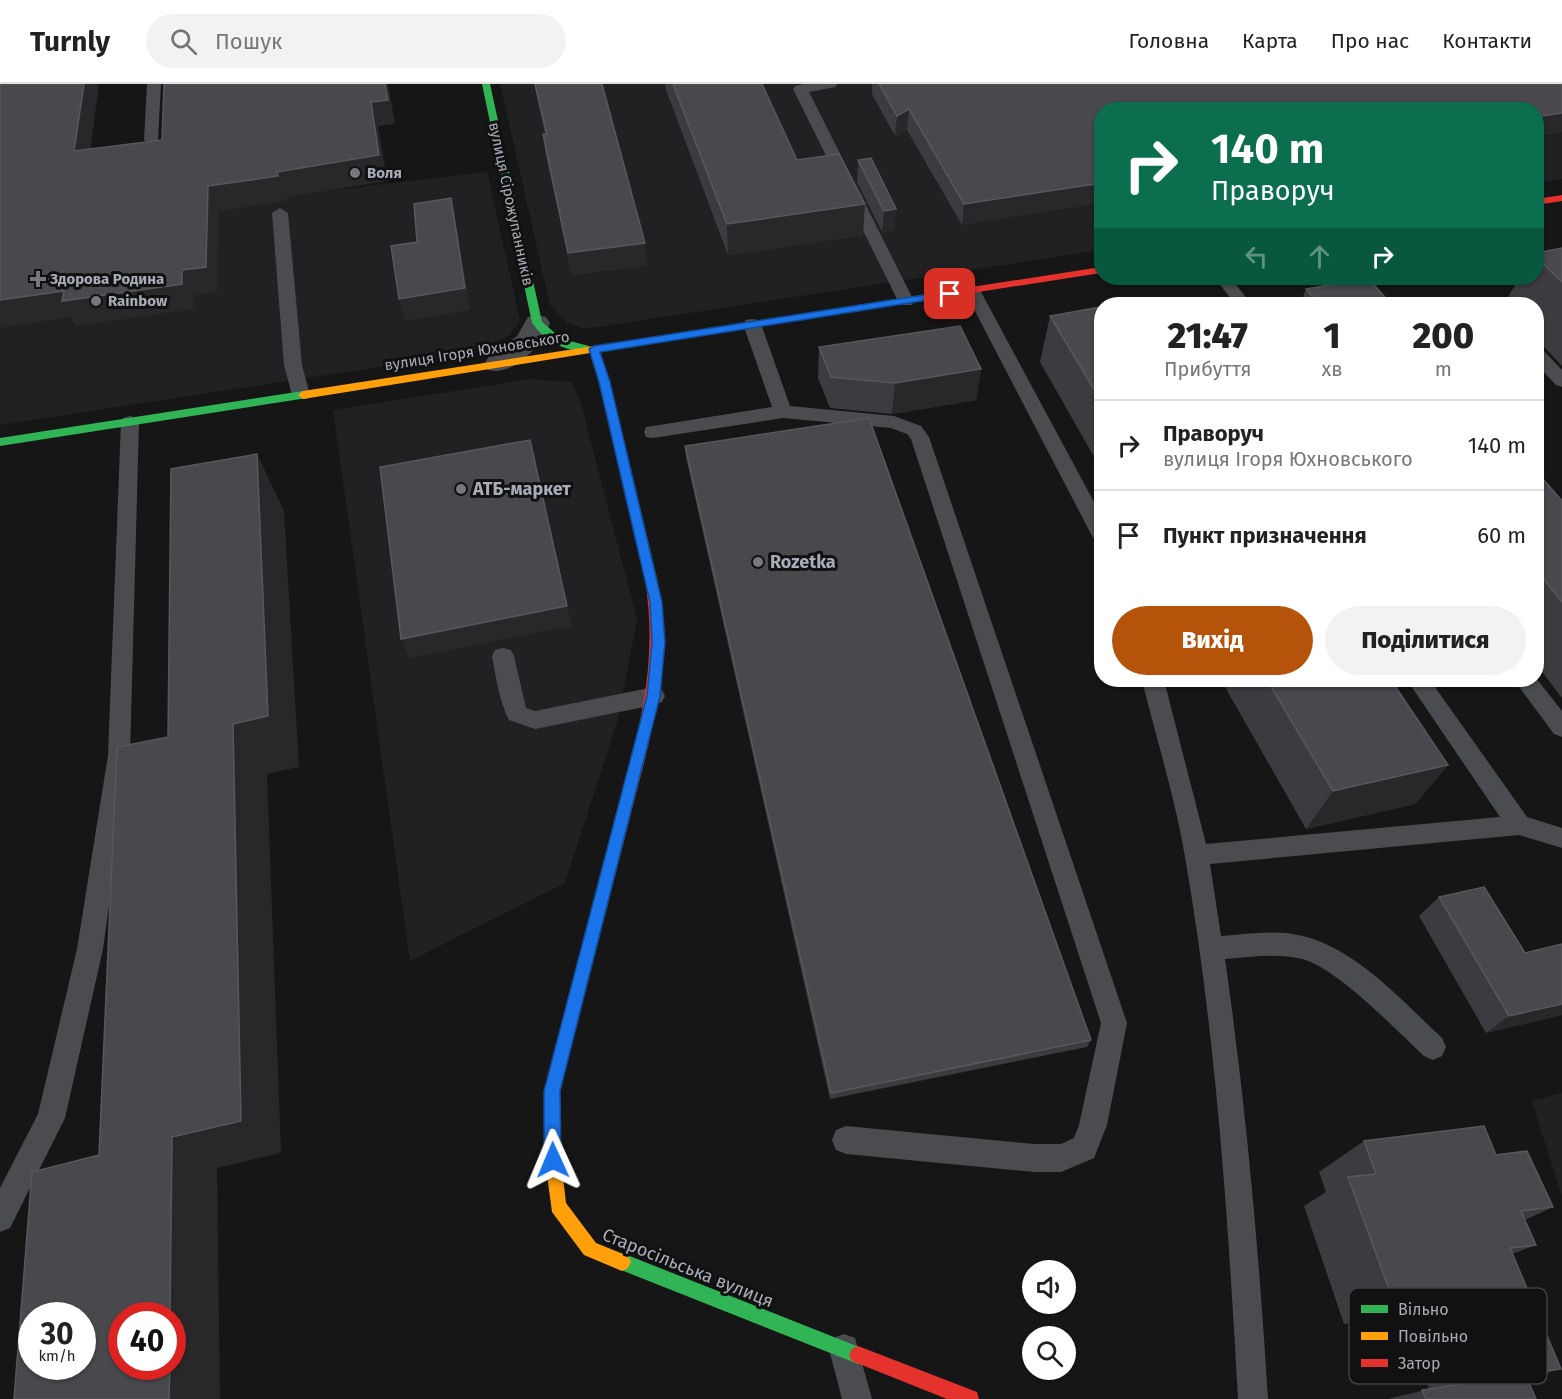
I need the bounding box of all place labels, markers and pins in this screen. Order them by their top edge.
place label: Воля [367,164,402,182]
marker: Воля [348,166,362,180]
pin [924,268,975,319]
place label: Здорова Родина [49,270,164,288]
marker: Здорова Родина [31,272,45,286]
place label: Rainbow [108,292,168,310]
marker: Rainbow [89,294,103,308]
place label: АТБ-маркет [472,478,571,500]
marker: АТБ-маркет [454,482,468,496]
place label: Rozetka [770,551,836,573]
marker: Rozetka [751,555,765,569]

